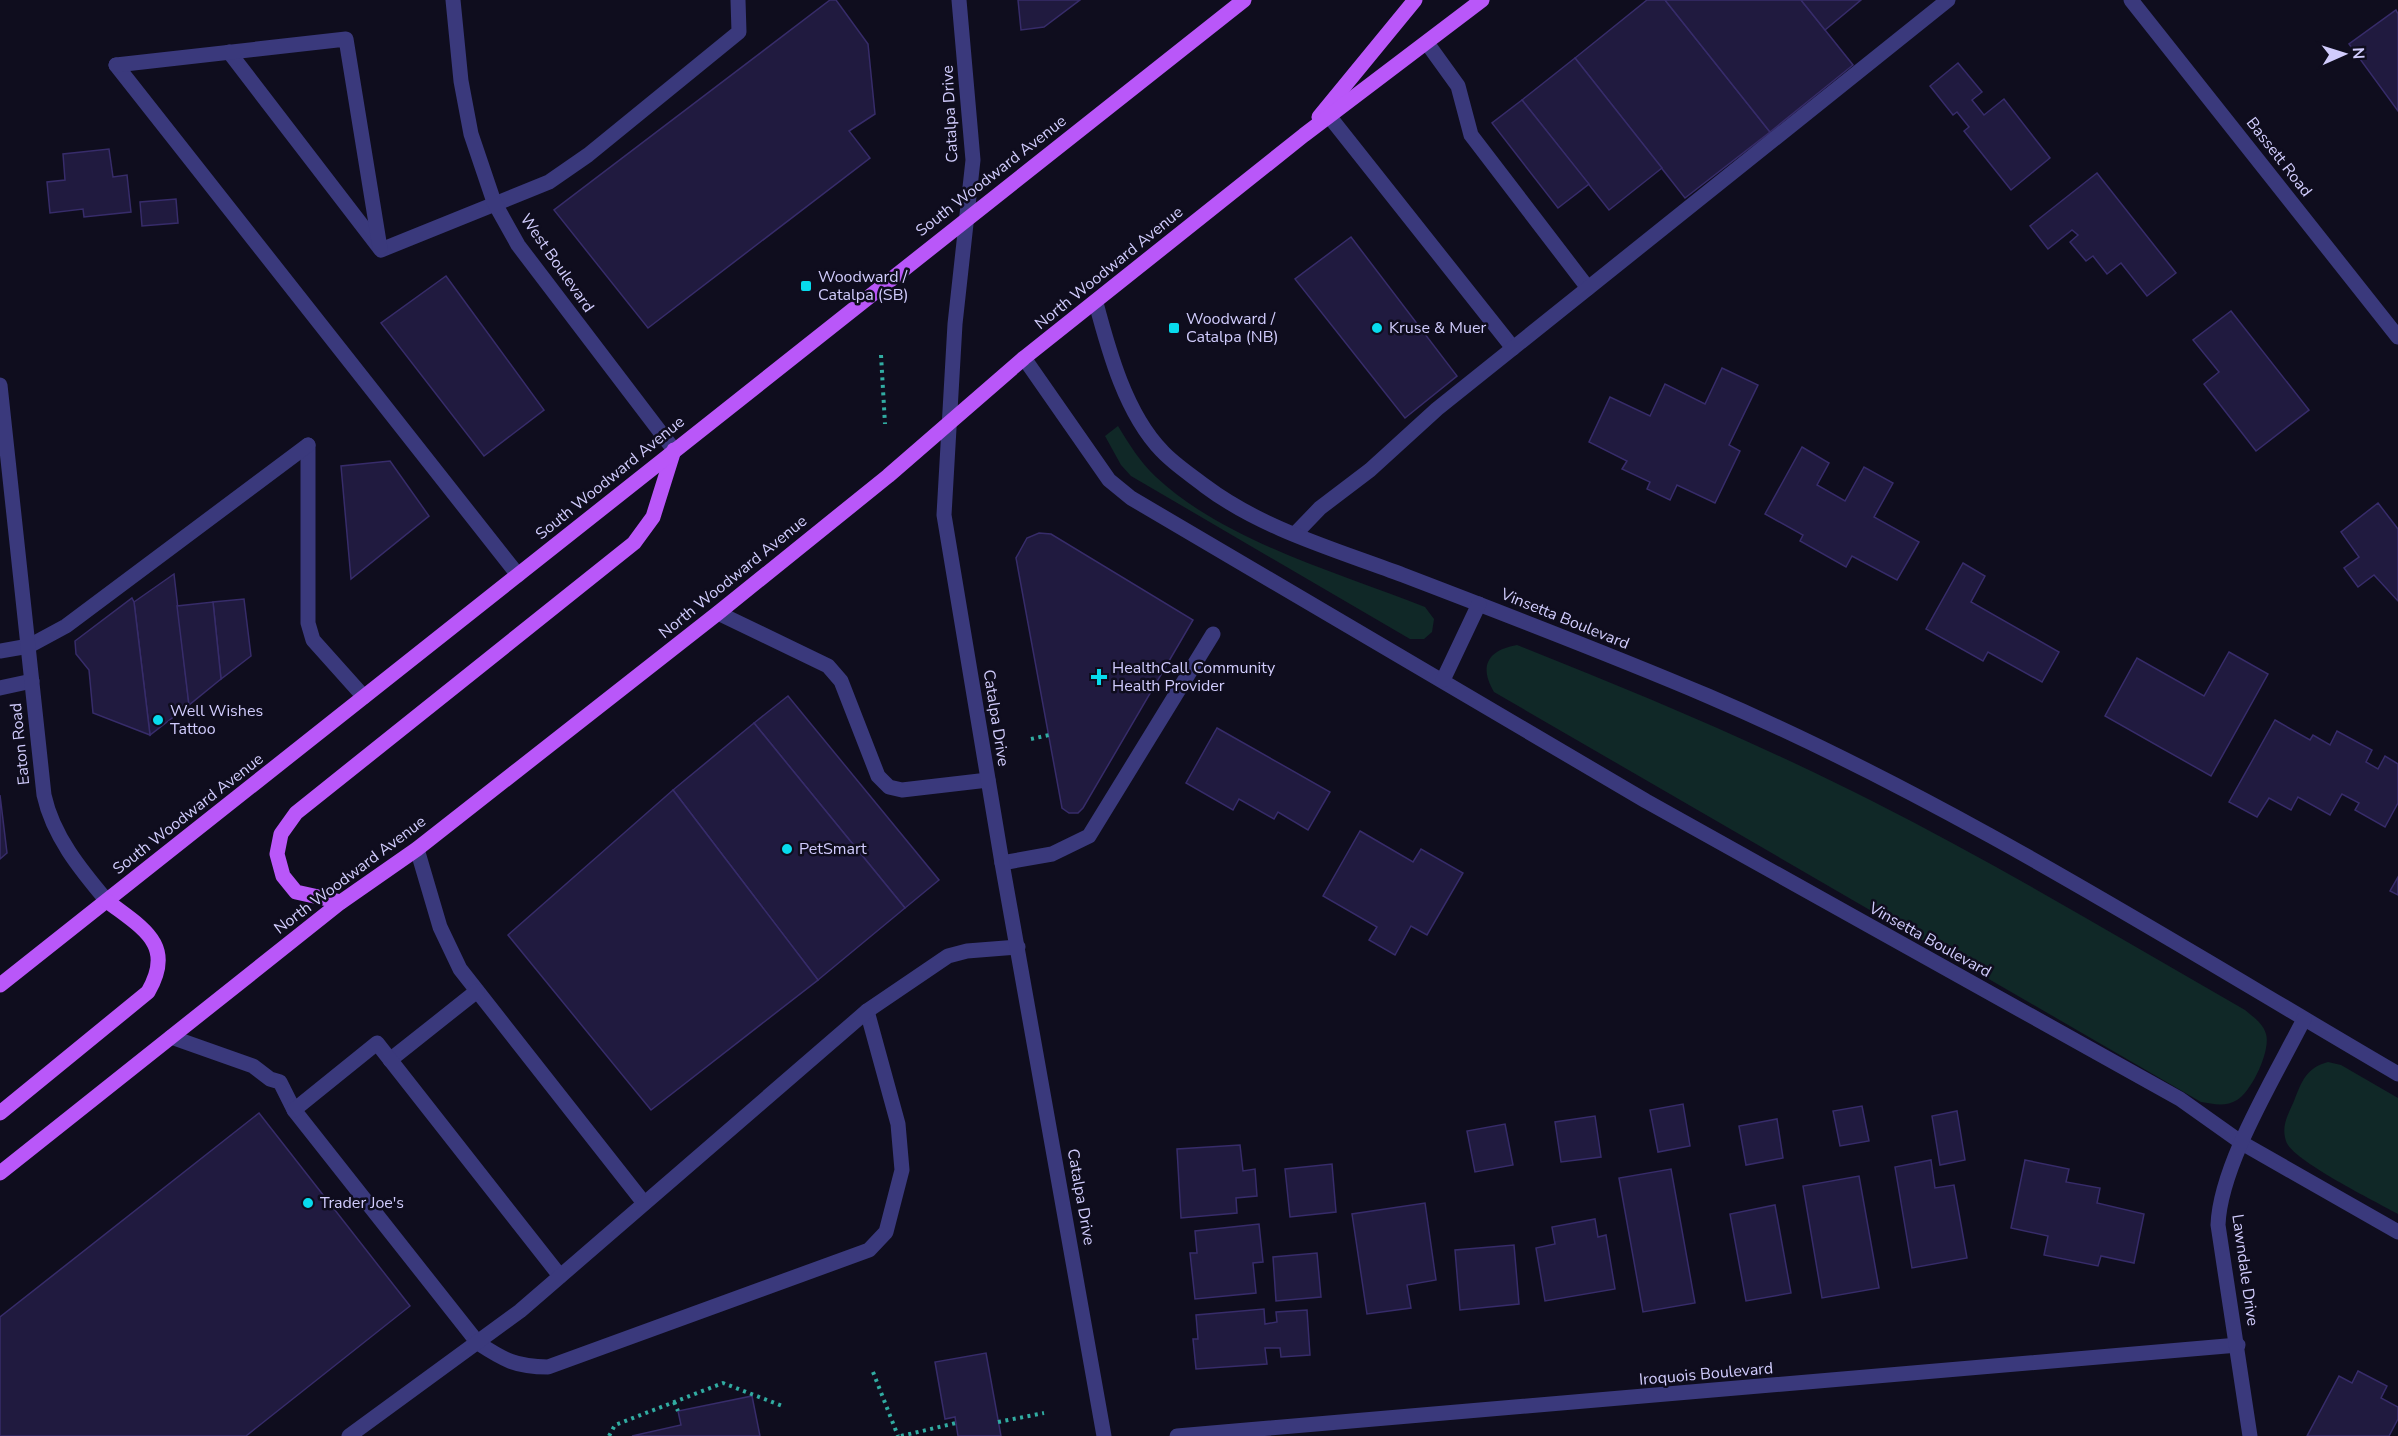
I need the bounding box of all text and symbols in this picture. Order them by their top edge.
north arrow [2314,24,2374,84]
text: N [2347,47,2369,60]
street label: Catalpa Drive [936,65,964,163]
street label: South Woodward Avenue [911,110,1071,242]
street label: Bassett Road [2241,113,2317,201]
street label: North Woodward Avenue [1030,201,1188,335]
street label: West Boulevard [515,209,599,317]
place label: Woodward / Catalpa (SB) [818,266,909,306]
marker: Woodward / Catalpa (SB) [799,279,813,293]
place label: Woodward / Catalpa (NB) [1186,308,1279,348]
place label: Kruse & Muer [1389,317,1486,339]
marker: Woodward / Catalpa (NB) [1167,321,1181,335]
marker: Kruse & Muer [1370,321,1384,335]
street label: South Woodward Avenue [531,411,689,545]
street label: North Woodward Avenue [654,510,812,644]
street label: Vinsetta Boulevard [1496,583,1633,655]
place label: HealthCall Community Health Provider [1112,657,1276,697]
street label: Catalpa Drive [977,668,1015,768]
marker: HealthCall Community Health Provider [1090,668,1108,686]
place label: Well Wishes Tattoo [170,700,263,740]
street label: Eaton Road [5,702,35,786]
marker: Well Wishes Tattoo [151,713,165,727]
street label: South Woodward Avenue [108,748,268,880]
street label: North Woodward Avenue [270,811,430,939]
place label: PetSmart [799,838,867,860]
marker: PetSmart [780,842,794,856]
street label: Vinsetta Boulevard [1864,897,1995,983]
street label: Catalpa Drive [1062,1147,1100,1247]
place label: Trader Joe's [320,1192,404,1214]
marker: Trader Joe's [301,1196,315,1210]
street label: Lawndale Drive [2226,1213,2264,1327]
street label: Iroquois Boulevard [1638,1357,1774,1391]

